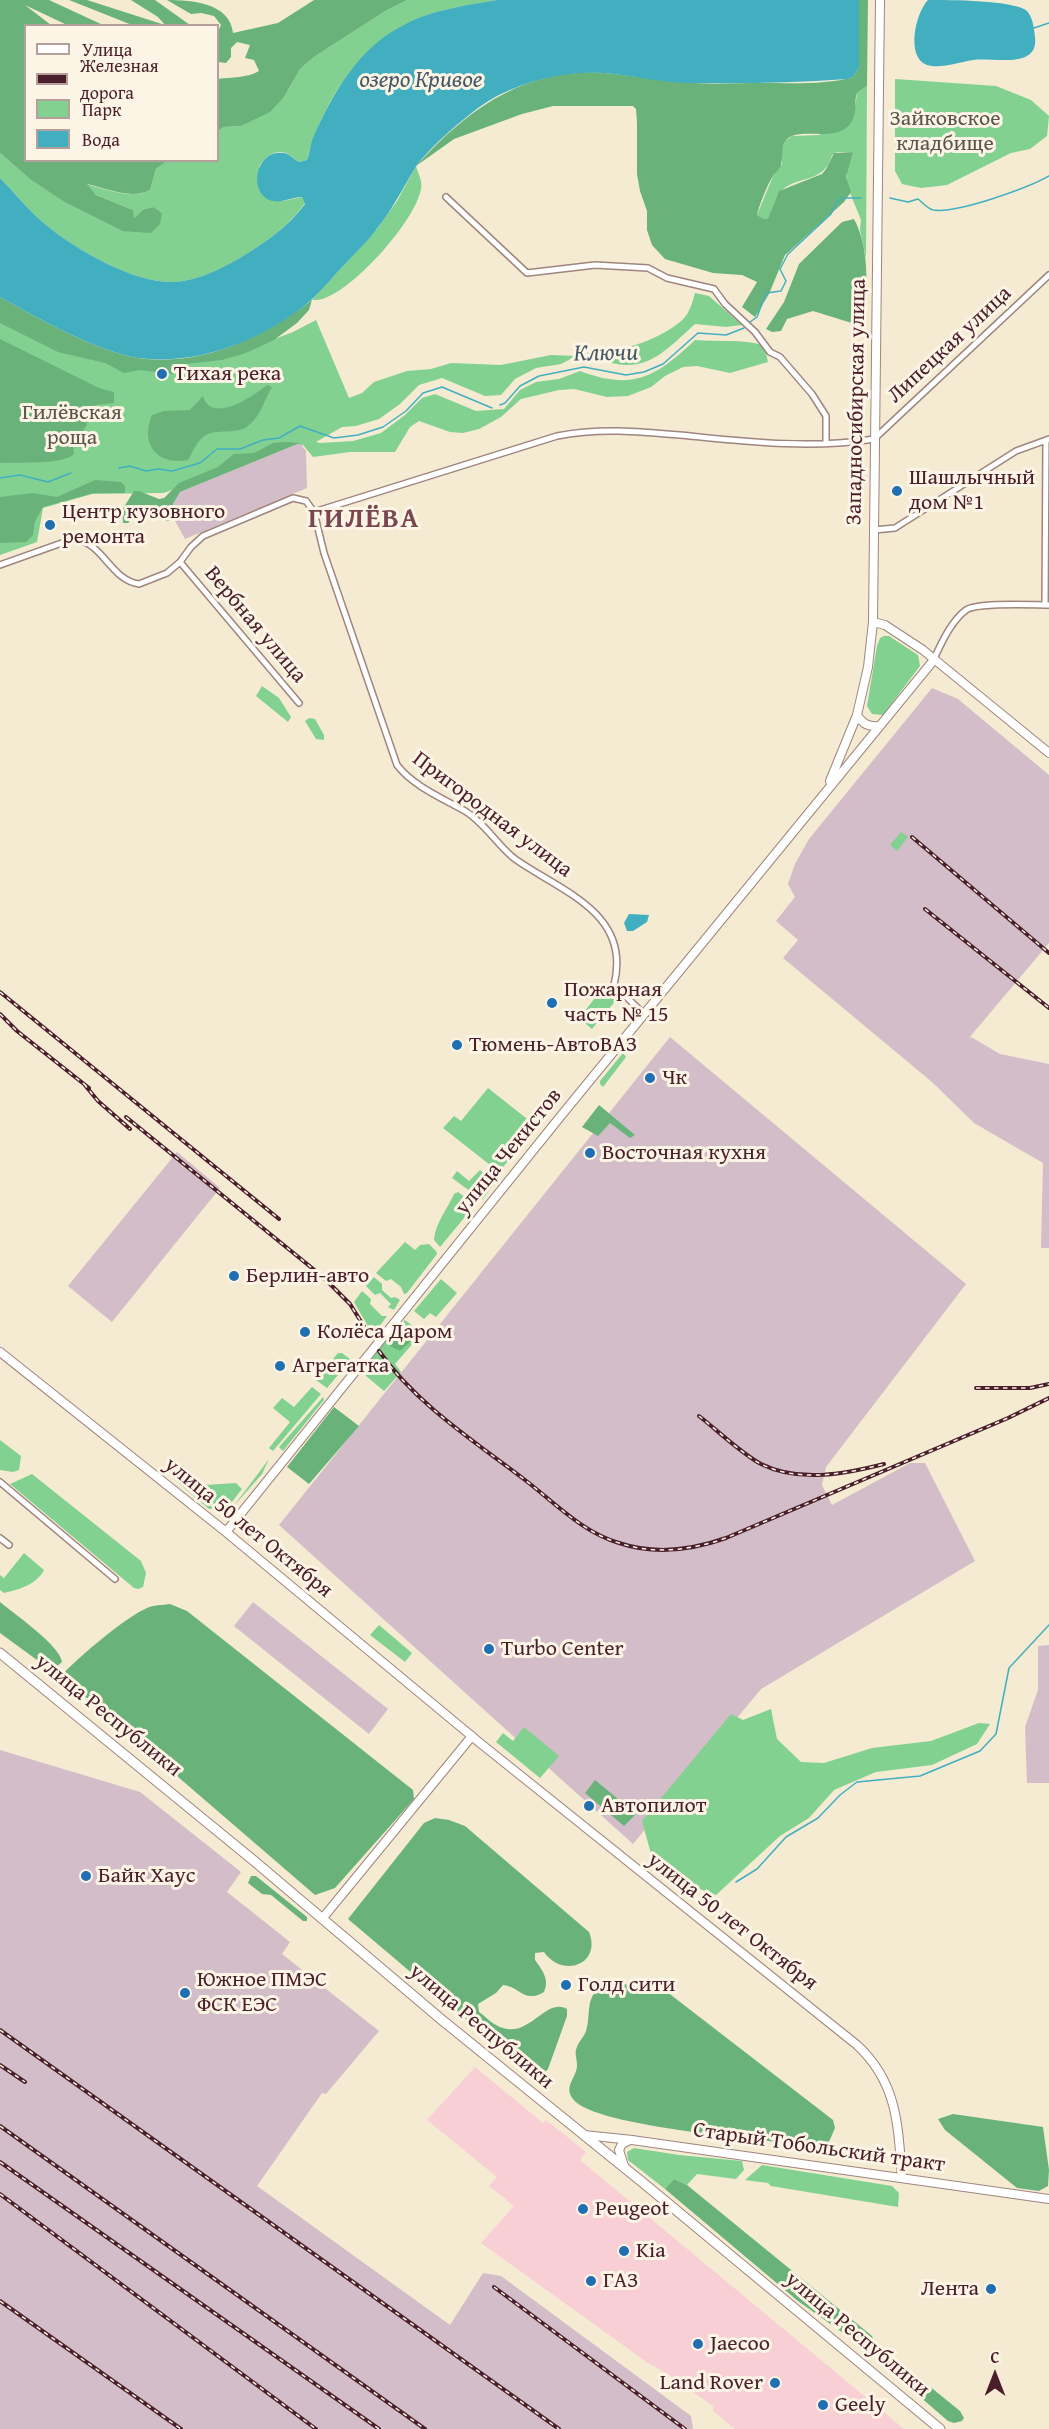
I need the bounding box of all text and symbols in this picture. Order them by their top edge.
legend [24,24,219,162]
text: Улица [82,36,132,63]
text: Железная дорога [80,52,159,106]
water label: озеро Кривое [360,67,482,95]
text: Парк [82,96,121,123]
park label: Зайковское кладбище [889,106,1001,158]
text: Вода [82,126,120,153]
street label: Западносибирская улица [842,278,872,526]
street label: Липецкая улица [883,281,1017,409]
water label: Ключи [573,339,639,369]
place label: Тихая река [174,361,281,387]
marker: Тихая река [155,367,169,381]
park label: Гилёвская роща [22,400,122,452]
place label: Шашлычный дом №1 [909,465,1035,516]
marker: Шашлычный дом №1 [890,484,904,498]
place label: Центр кузовного ремонта [62,499,225,550]
district label: ГИЛЁВА [308,503,420,537]
marker: Центр кузовного ремонта [43,518,57,532]
street label: Вербная улица [198,561,312,689]
street label: Пригородная улица [407,746,577,884]
place label: Пожарная часть № 15 [564,977,669,1028]
marker: Пожарная часть № 15 [545,996,559,1010]
place label: Тюмень-АвтоВАЗ [469,1032,637,1058]
marker: Тюмень-АвтоВАЗ [450,1038,464,1052]
place label: Чк [662,1065,687,1091]
marker: Чк [643,1071,657,1085]
street label: улица Чекистов [450,1083,568,1221]
place label: Восточная кухня [602,1140,766,1166]
marker: Восточная кухня [583,1146,597,1160]
place label: Берлин-авто [246,1263,369,1289]
marker: Берлин-авто [227,1269,241,1283]
place label: Колёса Даром [317,1319,453,1345]
marker: Колёса Даром [298,1325,312,1339]
place label: Агрегатка [292,1353,389,1379]
marker: Агрегатка [273,1359,287,1373]
street label: улица 50 лет Октября [158,1452,338,1604]
place label: Turbo Center [501,1636,624,1662]
marker: Turbo Center [482,1642,496,1656]
street label: улица Республики [29,1649,187,1783]
place label: Автопилот [601,1793,706,1819]
marker: Автопилот [582,1799,596,1813]
street label: улица 50 лет Октября [642,1847,822,1997]
place label: Байк Хаус [98,1863,195,1889]
marker: Байк Хаус [79,1869,93,1883]
street label: улица Республики [403,1959,559,2095]
place label: Южное ПМЭС ФСК ЕЭС [197,1967,327,2018]
place label: Голд сити [578,1972,675,1998]
marker: Голд сити [559,1978,573,1992]
marker: Южное ПМЭС ФСК ЕЭС [178,1986,192,2000]
street label: Старый Тобольский тракт [691,2117,947,2179]
place label: Peugeot [595,2196,669,2222]
marker: Peugeot [576,2202,590,2216]
place label: Kia [636,2238,666,2264]
marker: Kia [617,2244,631,2258]
street label: улица Республики [779,2267,935,2403]
place label: ГАЗ [603,2268,638,2294]
marker: ГАЗ [584,2274,598,2288]
place label: Лента [921,2276,979,2302]
marker: Лента [984,2282,998,2296]
place label: Jaecoo [710,2331,770,2357]
marker: Jaecoo [691,2337,705,2351]
north arrow [965,2345,1025,2405]
text: С [990,2345,1000,2369]
place label: Land Rover [660,2370,763,2396]
marker: Land Rover [768,2376,782,2390]
place label: Geely [835,2392,886,2418]
marker: Geely [816,2398,830,2412]

